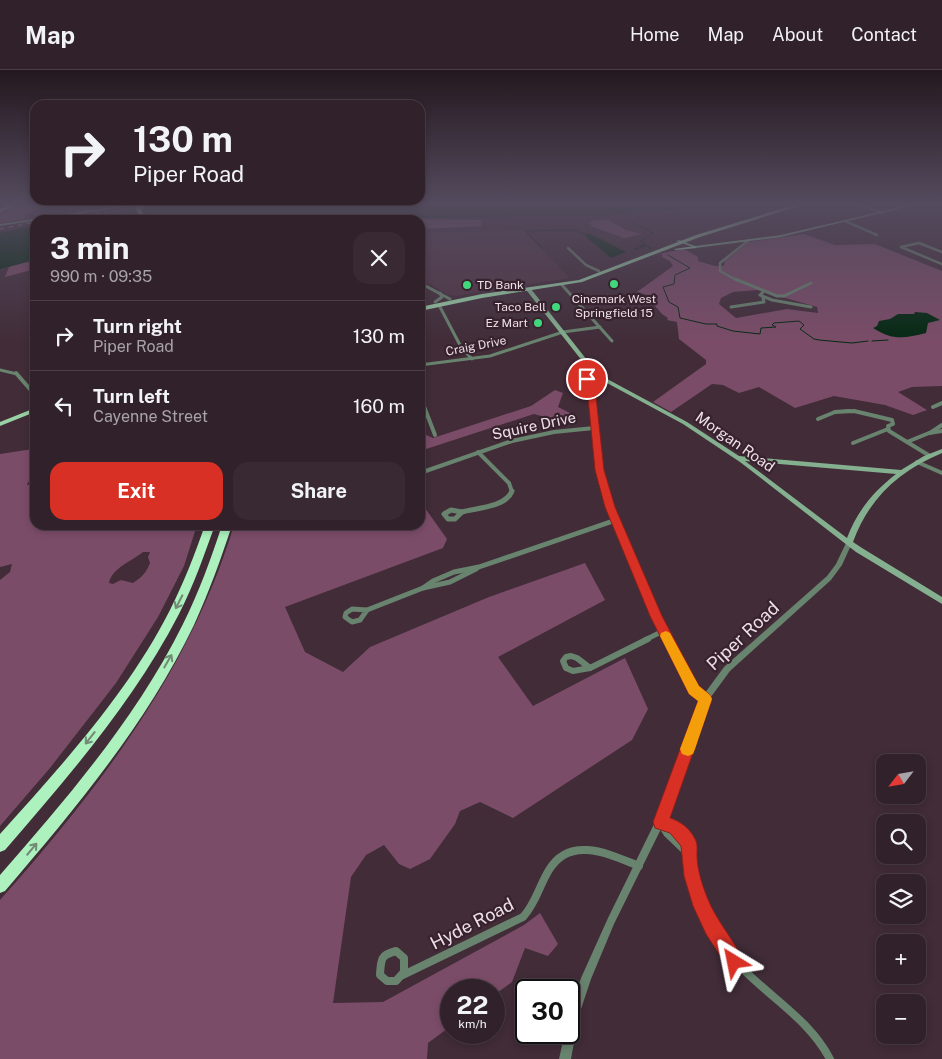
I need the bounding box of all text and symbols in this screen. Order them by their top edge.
text: Map [25,21,75,49]
text: Home [630,24,680,45]
text: Map [708,24,744,45]
text: About [772,24,823,45]
text: Contact [851,24,917,45]
text: 130 m [133,119,233,160]
icon: right [50,120,115,185]
text: Piper Road [133,161,244,187]
text: 3 min [50,230,129,266]
button: close [353,232,405,284]
text: 990 m · 09:35 [50,267,152,286]
place label: TD Bank [477,278,524,292]
marker: Cinemark West Springfield 15 [608,278,620,290]
marker: TD Bank [461,279,473,291]
place label: Cinemark West Springfield 15 [572,292,657,320]
place label: Taco Bell [495,300,546,314]
marker: Taco Bell [550,301,562,313]
text: Turn right [93,315,182,337]
place label: Ez Mart [485,316,528,330]
marker: Ez Mart [532,317,544,329]
icon: right [50,322,78,350]
text: 130 m [353,325,405,347]
street label: Craig Drive [445,333,508,359]
text: Piper Road [93,337,174,356]
pin [566,358,608,400]
icon: arrive [573,365,601,393]
text: Turn left [93,385,170,407]
icon: left [50,392,78,420]
text: 160 m [353,395,405,417]
text: Cayenne Street [93,407,208,426]
street label: Squire Drive [490,408,577,443]
street label: Morgan Road [693,408,778,475]
button: Exit [50,462,223,520]
button: Share [233,462,405,520]
one-way arrow [174,595,184,610]
street label: Piper Road [702,597,783,674]
one-way arrow [164,654,174,669]
one-way arrow [85,731,95,745]
north arrow [876,754,926,804]
map controls [876,754,926,1044]
button: search [876,814,926,864]
one-way arrow [26,842,37,855]
button: layers [876,874,926,924]
street label: Hyde Road [426,894,517,954]
button: + [876,934,926,984]
position arrow [707,935,759,987]
speed limit sign: 30 [515,979,580,1044]
text: 22 [457,990,488,1020]
button: − [876,994,926,1044]
text: km/h [458,1017,487,1031]

